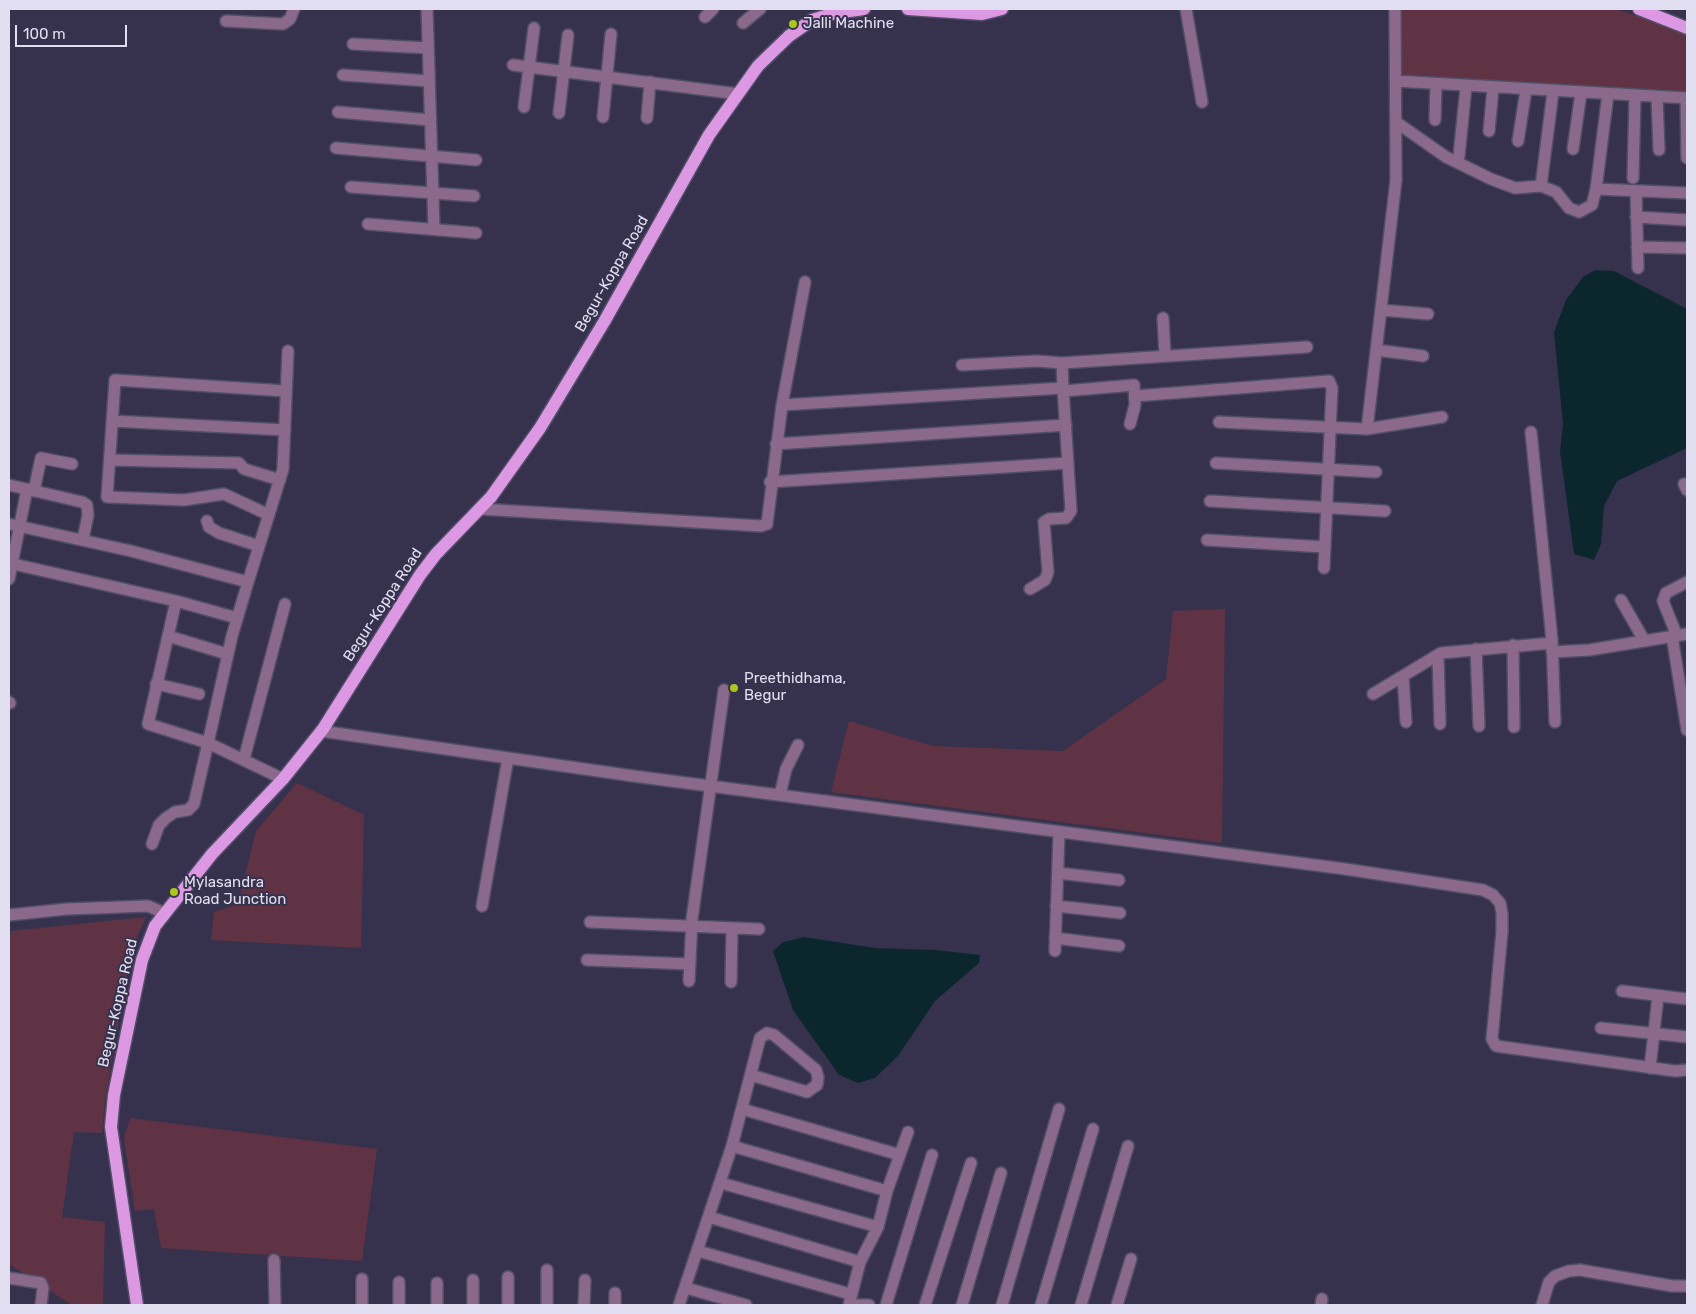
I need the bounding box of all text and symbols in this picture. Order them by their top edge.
scale bar [18,15,130,47]
place label: Jalli Machine [803,15,894,33]
marker: Jalli Machine [787,18,799,30]
text: 100 m [23,25,65,43]
street label: Begur-Koppa Road [571,213,653,335]
street label: Begur-Koppa Road [340,545,426,665]
place label: Preethidhama, Begur [744,670,846,705]
marker: Preethidhama, Begur [728,682,740,694]
place label: Mylasandra Road Junction [184,874,286,909]
marker: Mylasandra Road Junction [168,886,180,898]
street label: Begur-Koppa Road [94,937,142,1069]

